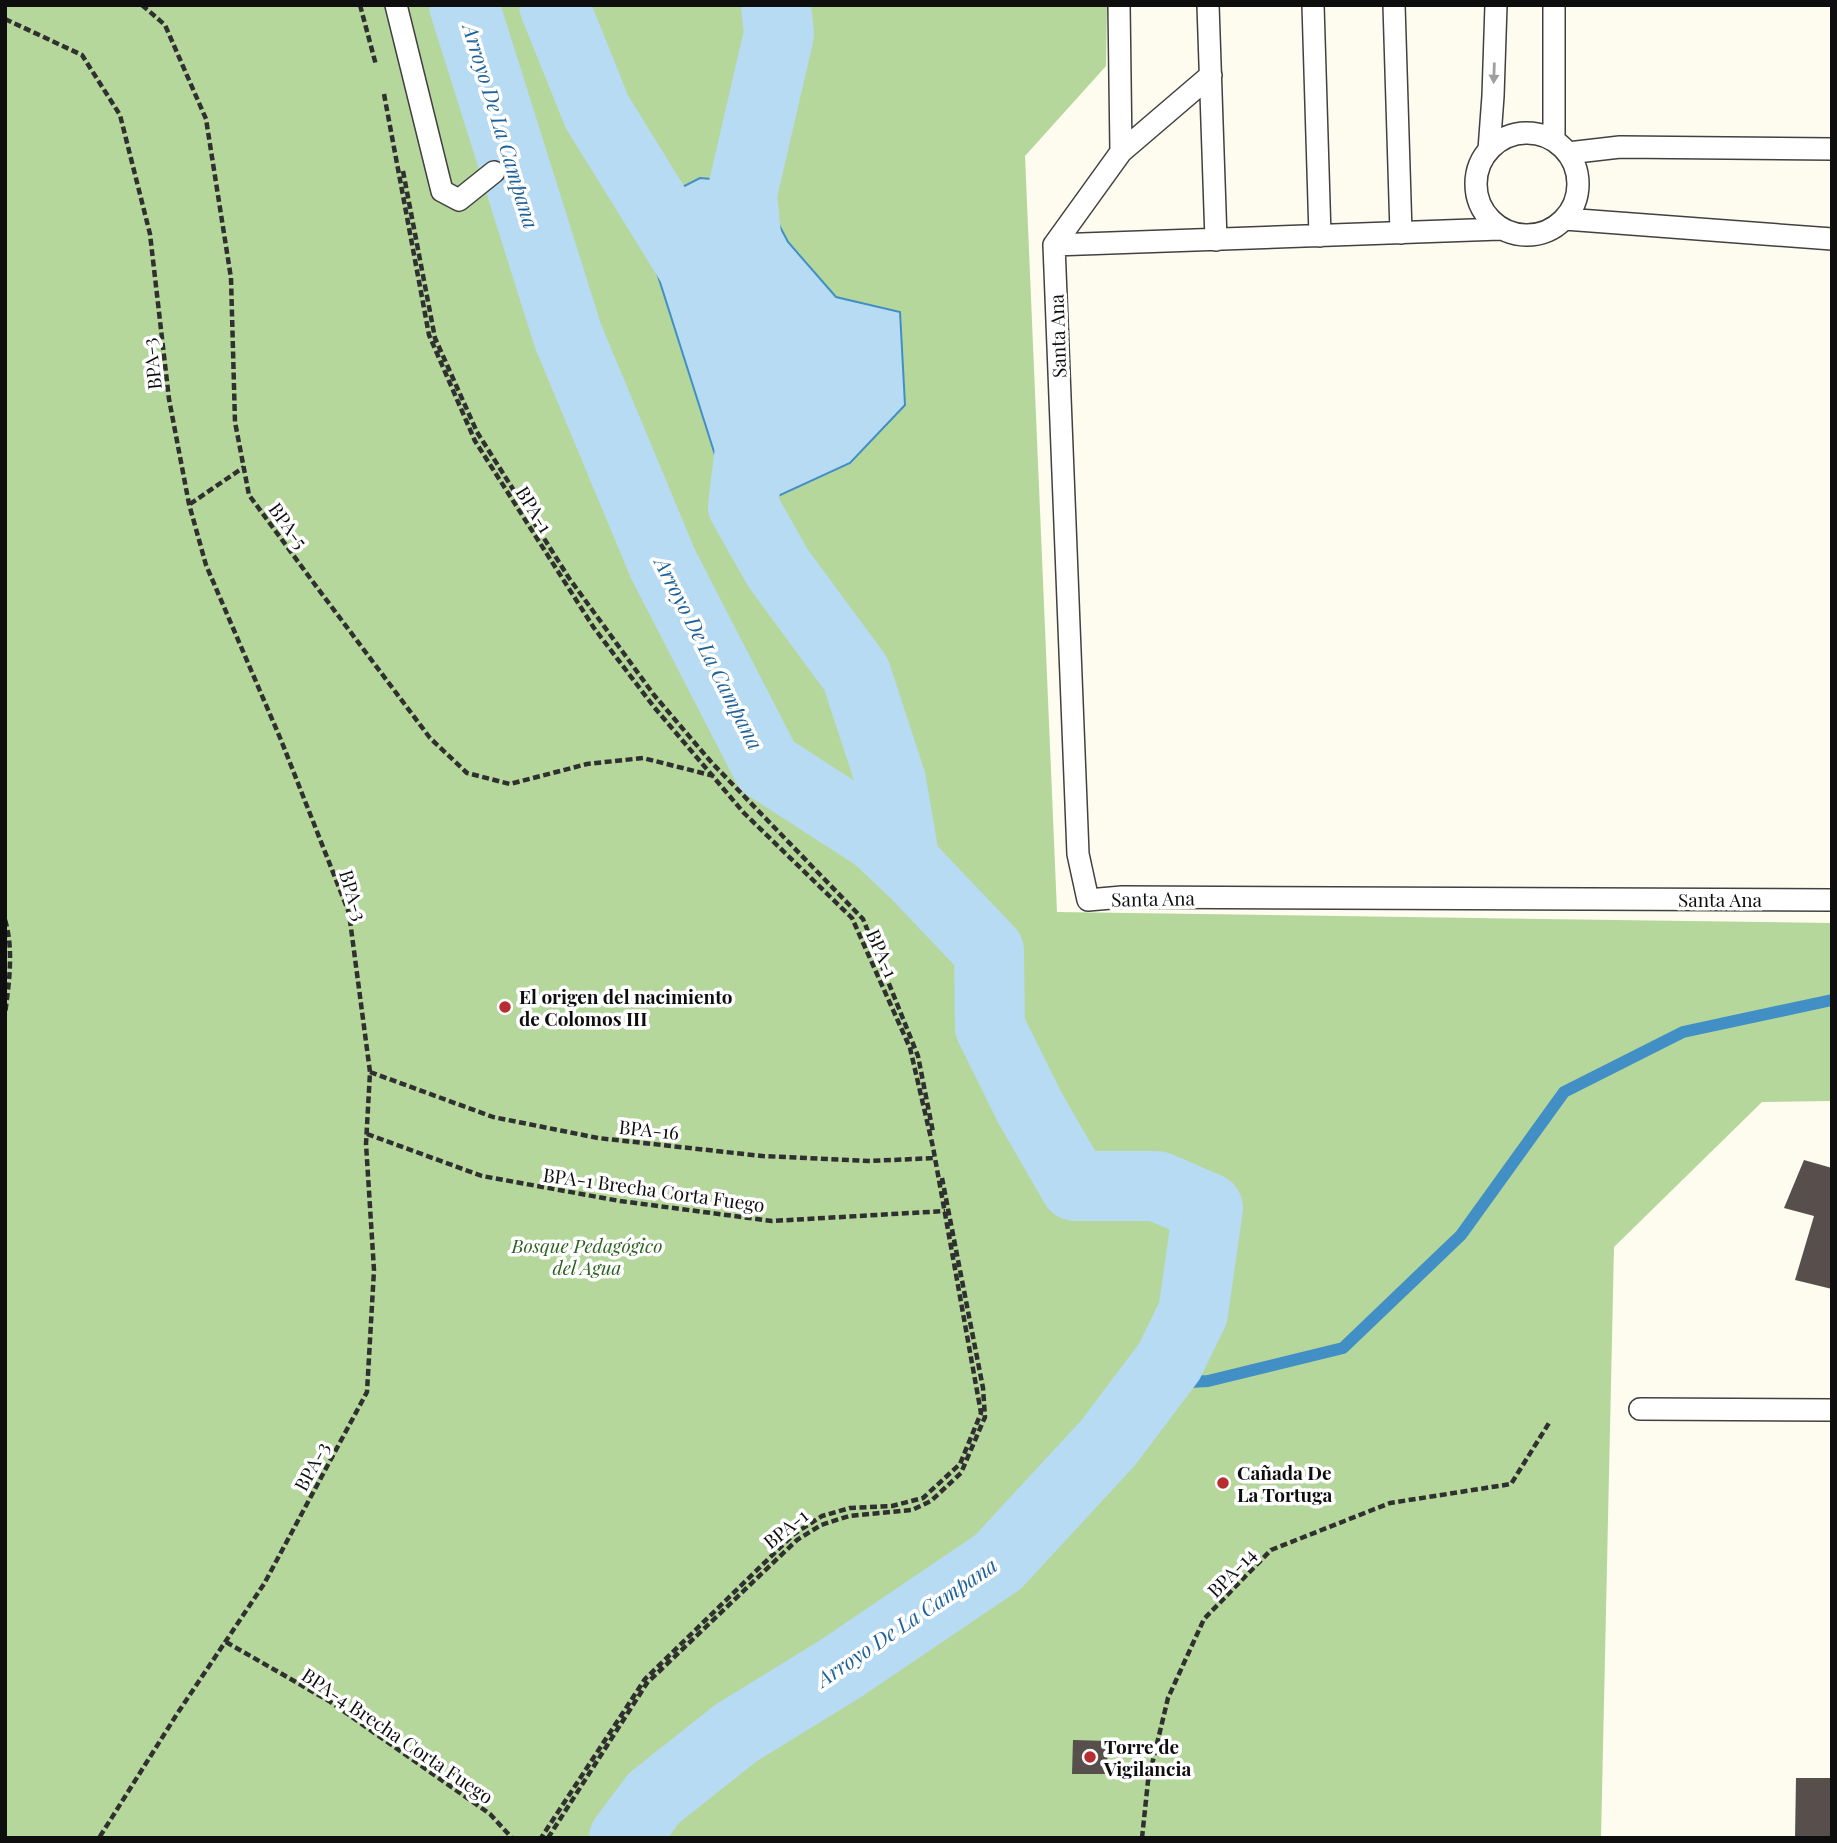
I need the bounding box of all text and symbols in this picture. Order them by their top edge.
water label: Arroyo De La Campana [457,18,546,232]
one-way arrow [1488,63,1499,85]
street label: Santa Ana [1043,293,1071,378]
street label: BPA-3 [135,337,167,391]
street label: BPA-1 [511,481,559,537]
street label: BPA-5 [263,497,315,554]
water label: Arroyo De La Campana [648,550,771,754]
street label: BPA-3 [334,866,374,924]
street label: Santa Ana [1111,884,1196,912]
street label: Santa Ana [1678,886,1762,912]
street label: BPA-1 [861,925,905,981]
place label: El origen del nacimiento de Colomos III [519,983,733,1031]
marker: El origen del nacimiento de Colomos III [497,999,513,1015]
street label: BPA-16 [618,1113,681,1145]
street label: BPA-1 Brecha Corta Fuego [542,1161,766,1217]
park label: Bosque Pedagógico del Agua [511,1232,662,1280]
street label: BPA-3 [287,1437,335,1495]
place label: Cañada De La Tortuga [1237,1459,1332,1507]
marker: Cañada De La Tortuga [1215,1475,1231,1491]
street label: BPA-1 [757,1502,813,1554]
street label: BPA-14 [1201,1541,1261,1603]
water label: Arroyo De La Campana [808,1550,1002,1693]
street label: BPA-4 Brecha Corta Fuego [297,1661,499,1809]
place label: Torre de Vigilancia [1103,1733,1191,1781]
marker: Torre de Vigilancia [1082,1749,1098,1765]

